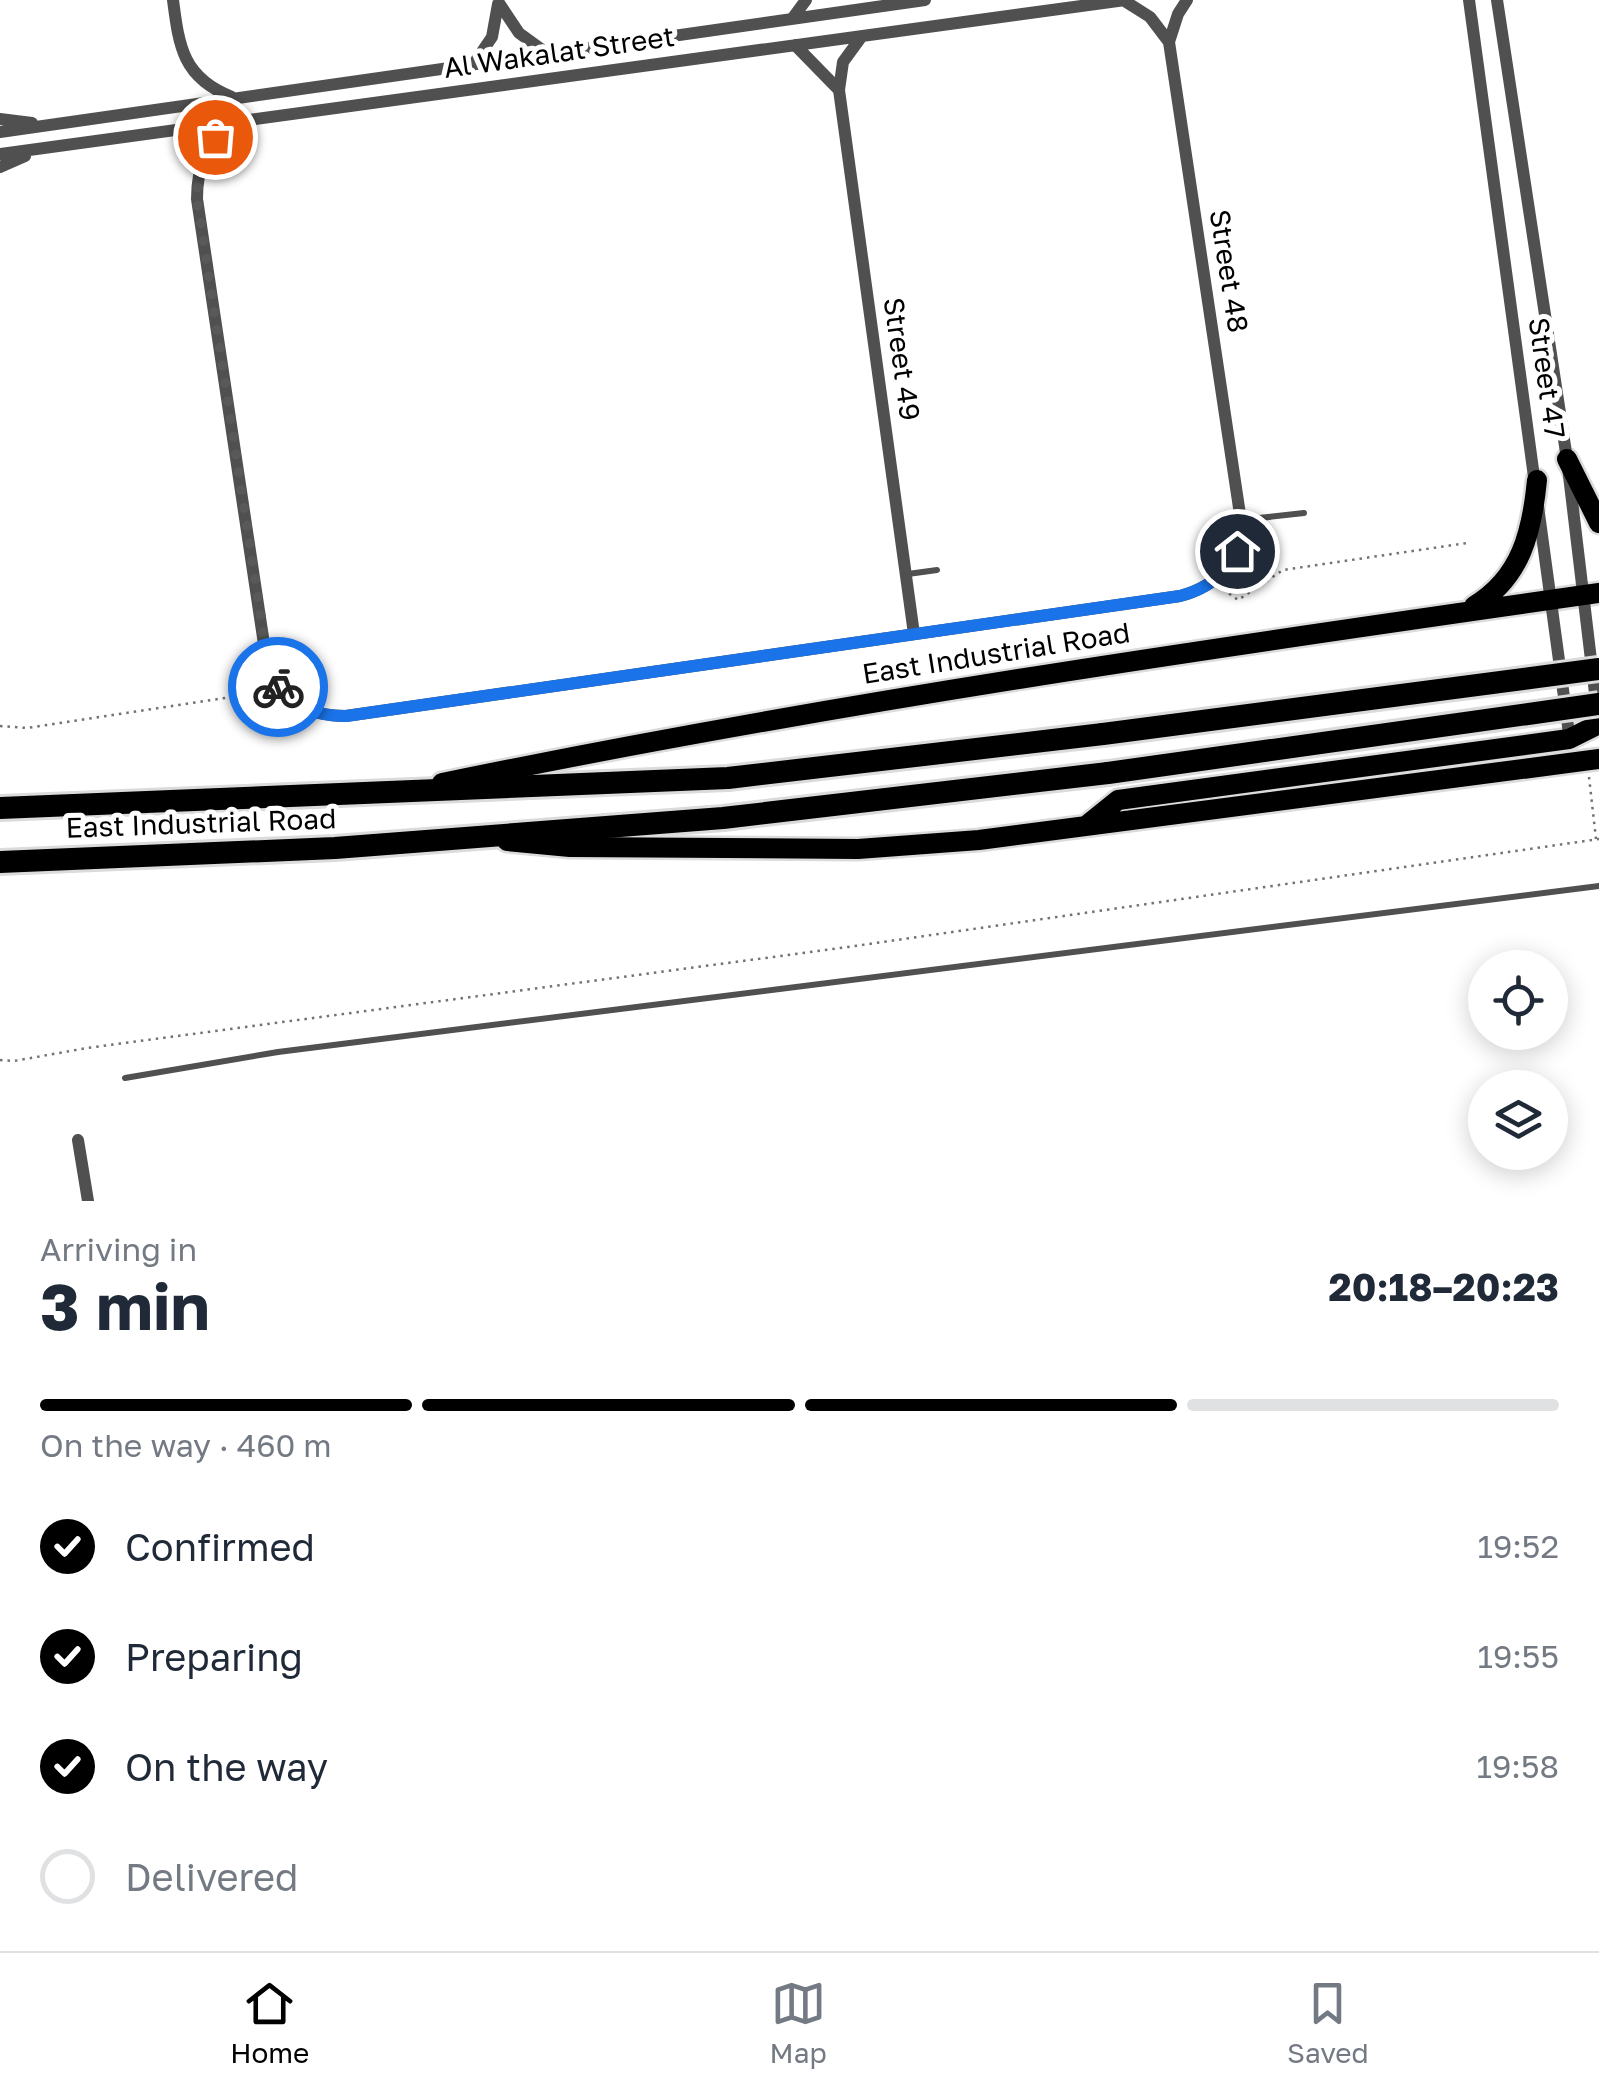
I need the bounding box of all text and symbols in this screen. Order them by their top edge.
street label: Al Wakalat Street [441,19,676,84]
pin [173,95,258,180]
icon: bag [188,110,243,165]
street label: Street 48 [1203,207,1255,335]
street label: Street 49 [878,295,927,423]
street label: Street 47 [1523,315,1572,441]
pin [1195,509,1280,594]
icon: home [1210,524,1265,579]
street label: East Industrial Road [860,615,1132,690]
courier [228,637,328,737]
icon: bike [251,660,306,715]
street label: East Industrial Road [65,801,337,844]
map controls [1468,950,1568,1170]
button: locate [1468,950,1568,1050]
button: layers [1468,1070,1568,1170]
text: Arriving in [40,1230,197,1268]
text: 20:18–20:23 [1329,1264,1559,1309]
text: 3 min [40,1266,210,1344]
text: On the way · 460 m [40,1426,332,1464]
icon: check [40,1519,95,1574]
text: Confirmed [125,1524,315,1569]
text: 19:52 [1477,1527,1559,1565]
icon: check [40,1629,95,1684]
text: Preparing [125,1634,303,1679]
text: 19:55 [1477,1637,1559,1675]
icon: check [40,1739,95,1794]
text: On the way [125,1744,328,1789]
text: 19:58 [1476,1747,1559,1785]
text: Delivered [125,1854,298,1899]
tab: Home [230,1976,309,2069]
tab: Map [770,1976,827,2069]
tab: Saved [1287,1976,1369,2069]

